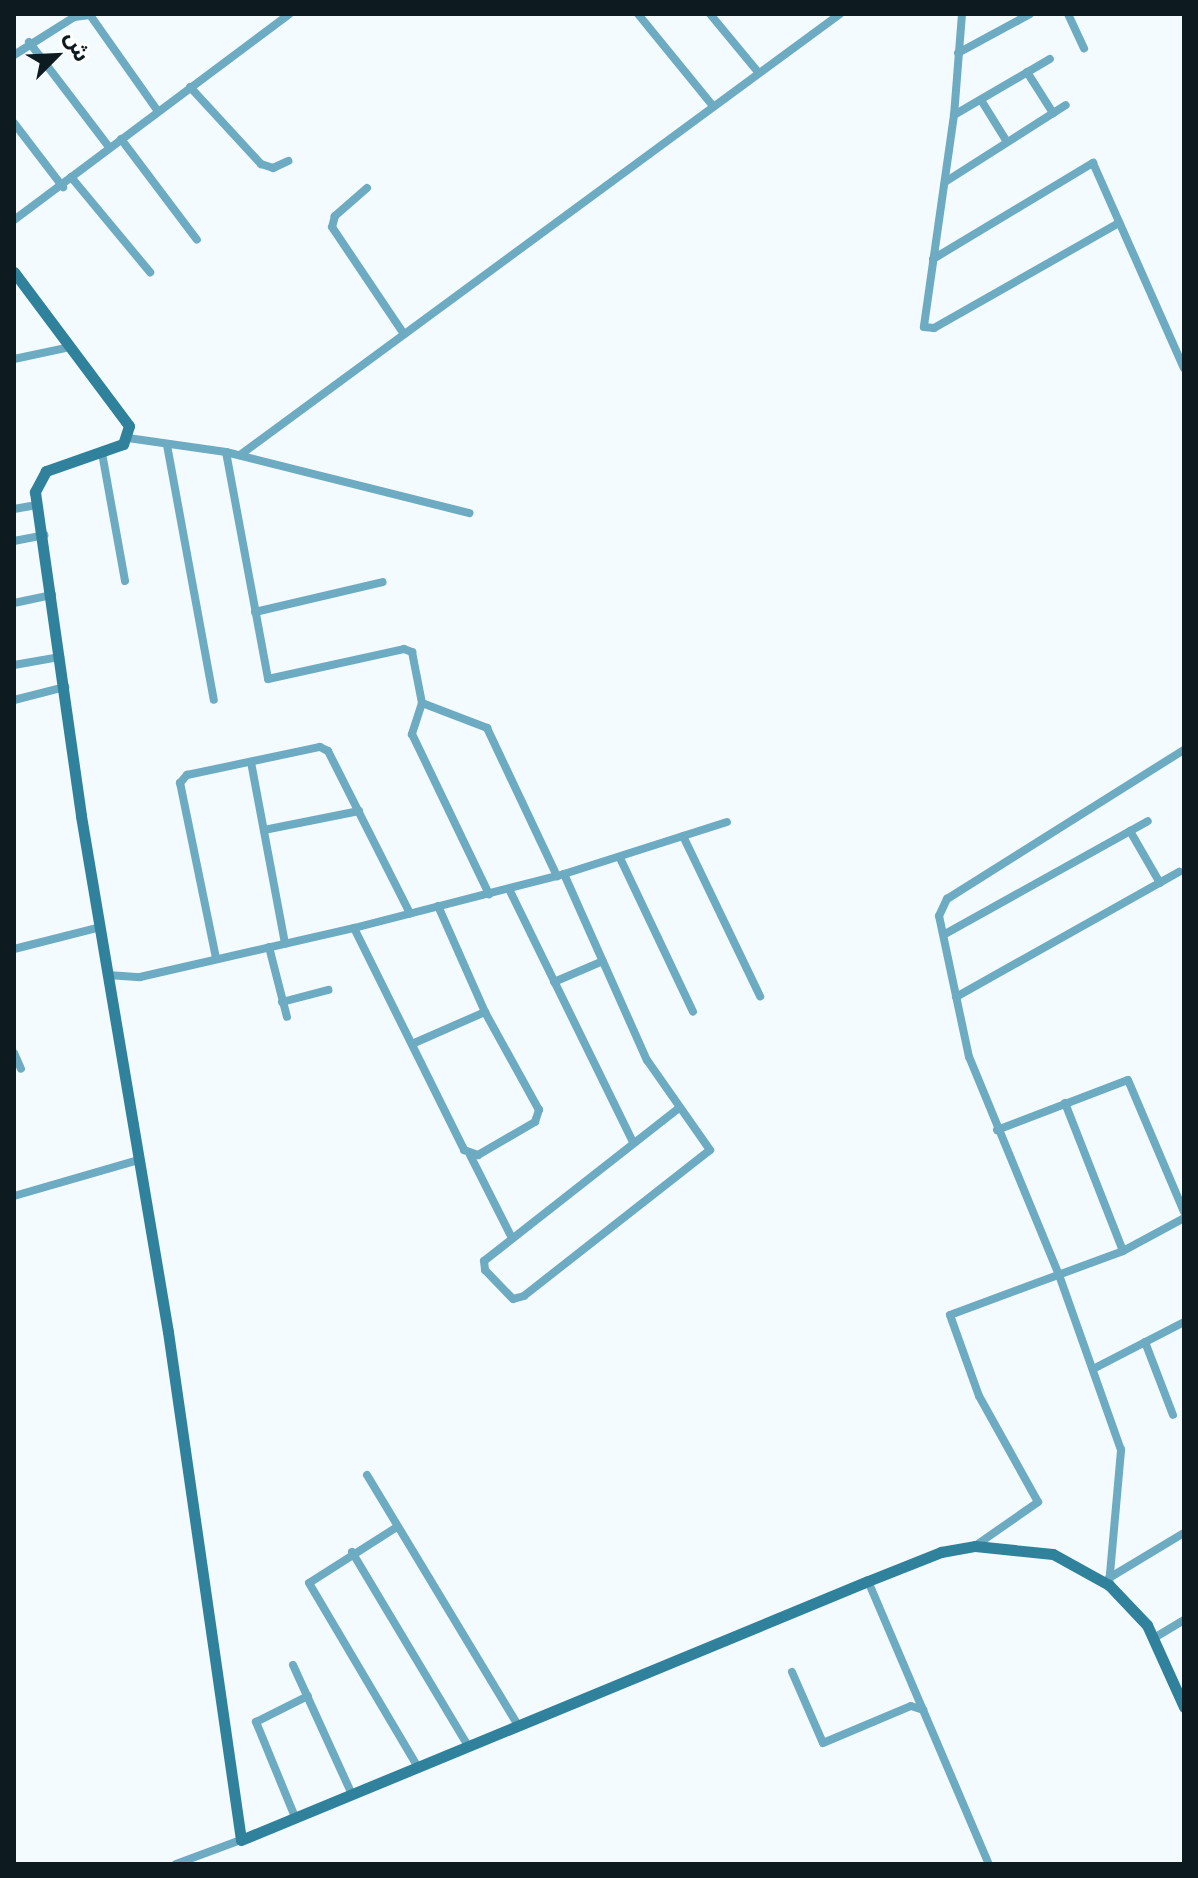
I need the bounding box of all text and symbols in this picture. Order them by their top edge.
north arrow [16,16,96,96]
text: ش [60,27,96,65]

